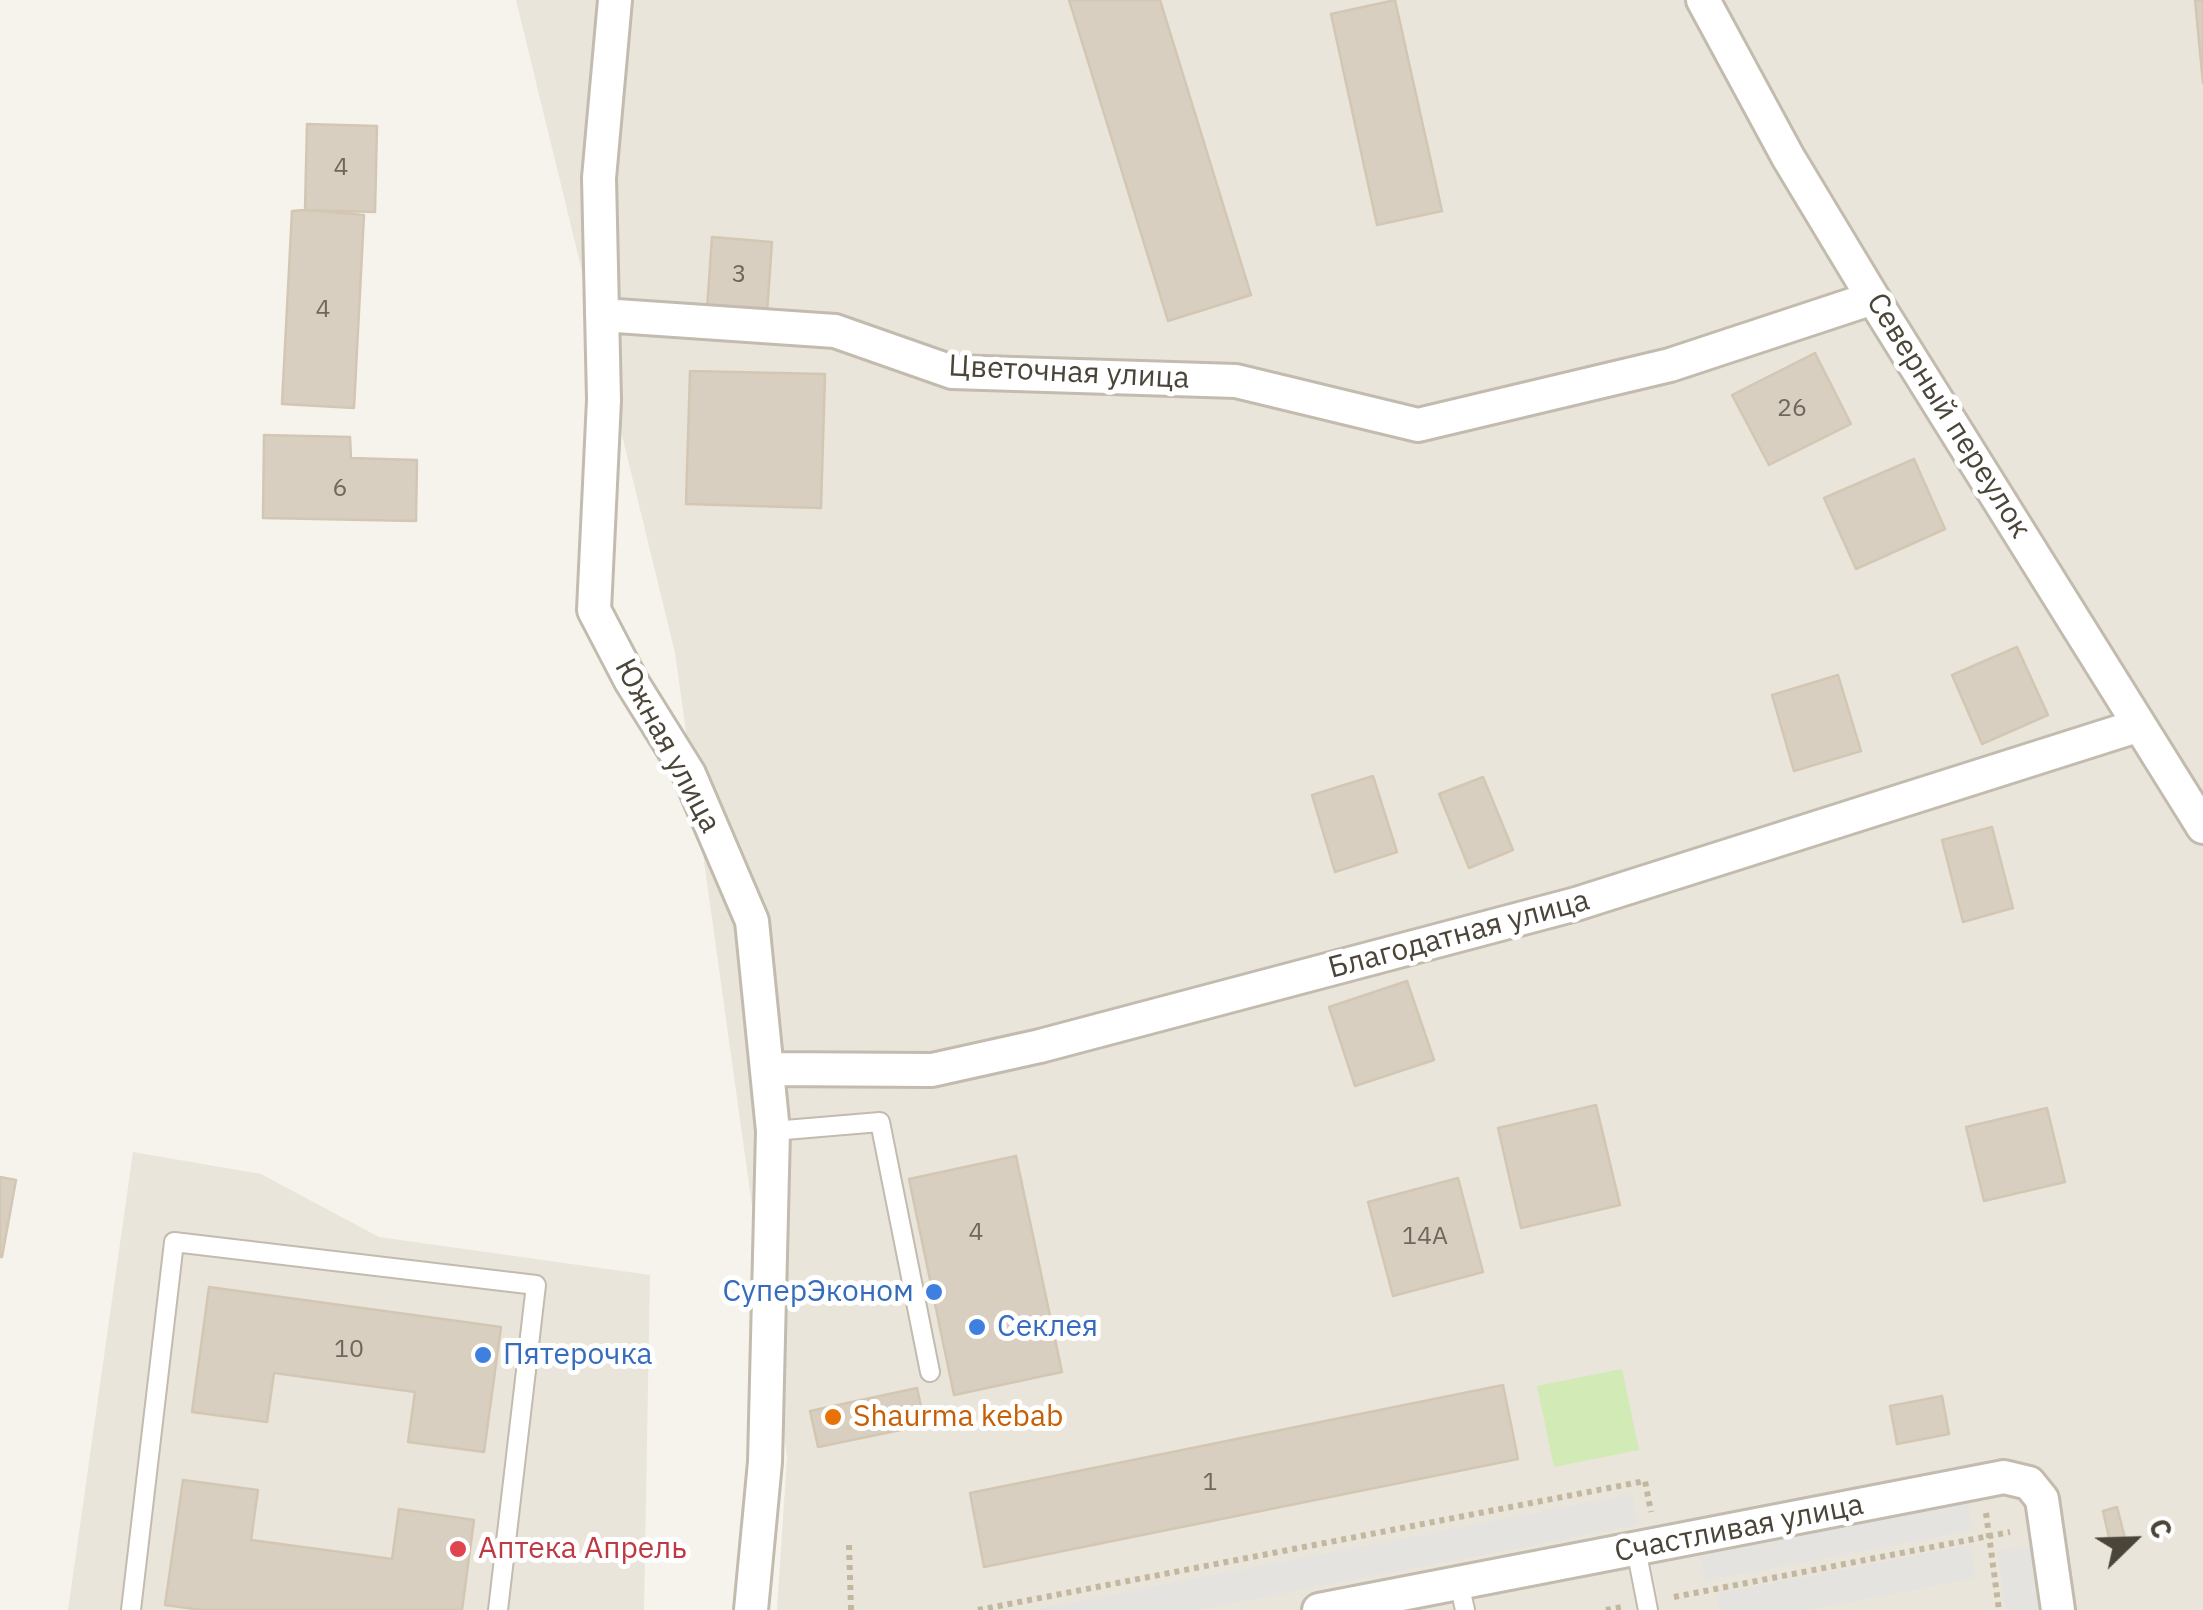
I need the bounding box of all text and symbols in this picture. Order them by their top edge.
house number: 4 [334,153,348,183]
house number: 3 [732,260,746,290]
street label: Северный переулок [1858,287,2038,545]
house number: 4 [316,295,330,325]
street label: Цветочная улица [948,349,1190,397]
house number: 26 [1777,394,1807,424]
house number: 6 [333,474,347,504]
street label: Южная улица [606,653,728,839]
street label: Благодатная улица [1325,883,1593,987]
house number: 4 [969,1218,983,1248]
house number: 14А [1402,1222,1448,1252]
place label: СуперЭконом [722,1274,914,1310]
marker: СуперЭконом [923,1281,945,1303]
place label: Секлея [997,1309,1098,1345]
marker: Секлея [966,1316,988,1338]
house number: 10 [334,1335,364,1365]
place label: Пятерочка [503,1337,653,1373]
marker: Пятерочка [472,1344,494,1366]
place label: Shaurma kebab [853,1399,1063,1435]
marker: Shaurma kebab [822,1406,844,1428]
house number: 1 [1203,1468,1217,1498]
street label: Счастливая улица [1612,1487,1866,1571]
north arrow [2083,1490,2183,1590]
text: С [2140,1512,2182,1544]
place label: Аптека Апрель [478,1531,687,1567]
marker: Аптека Апрель [447,1538,469,1560]

